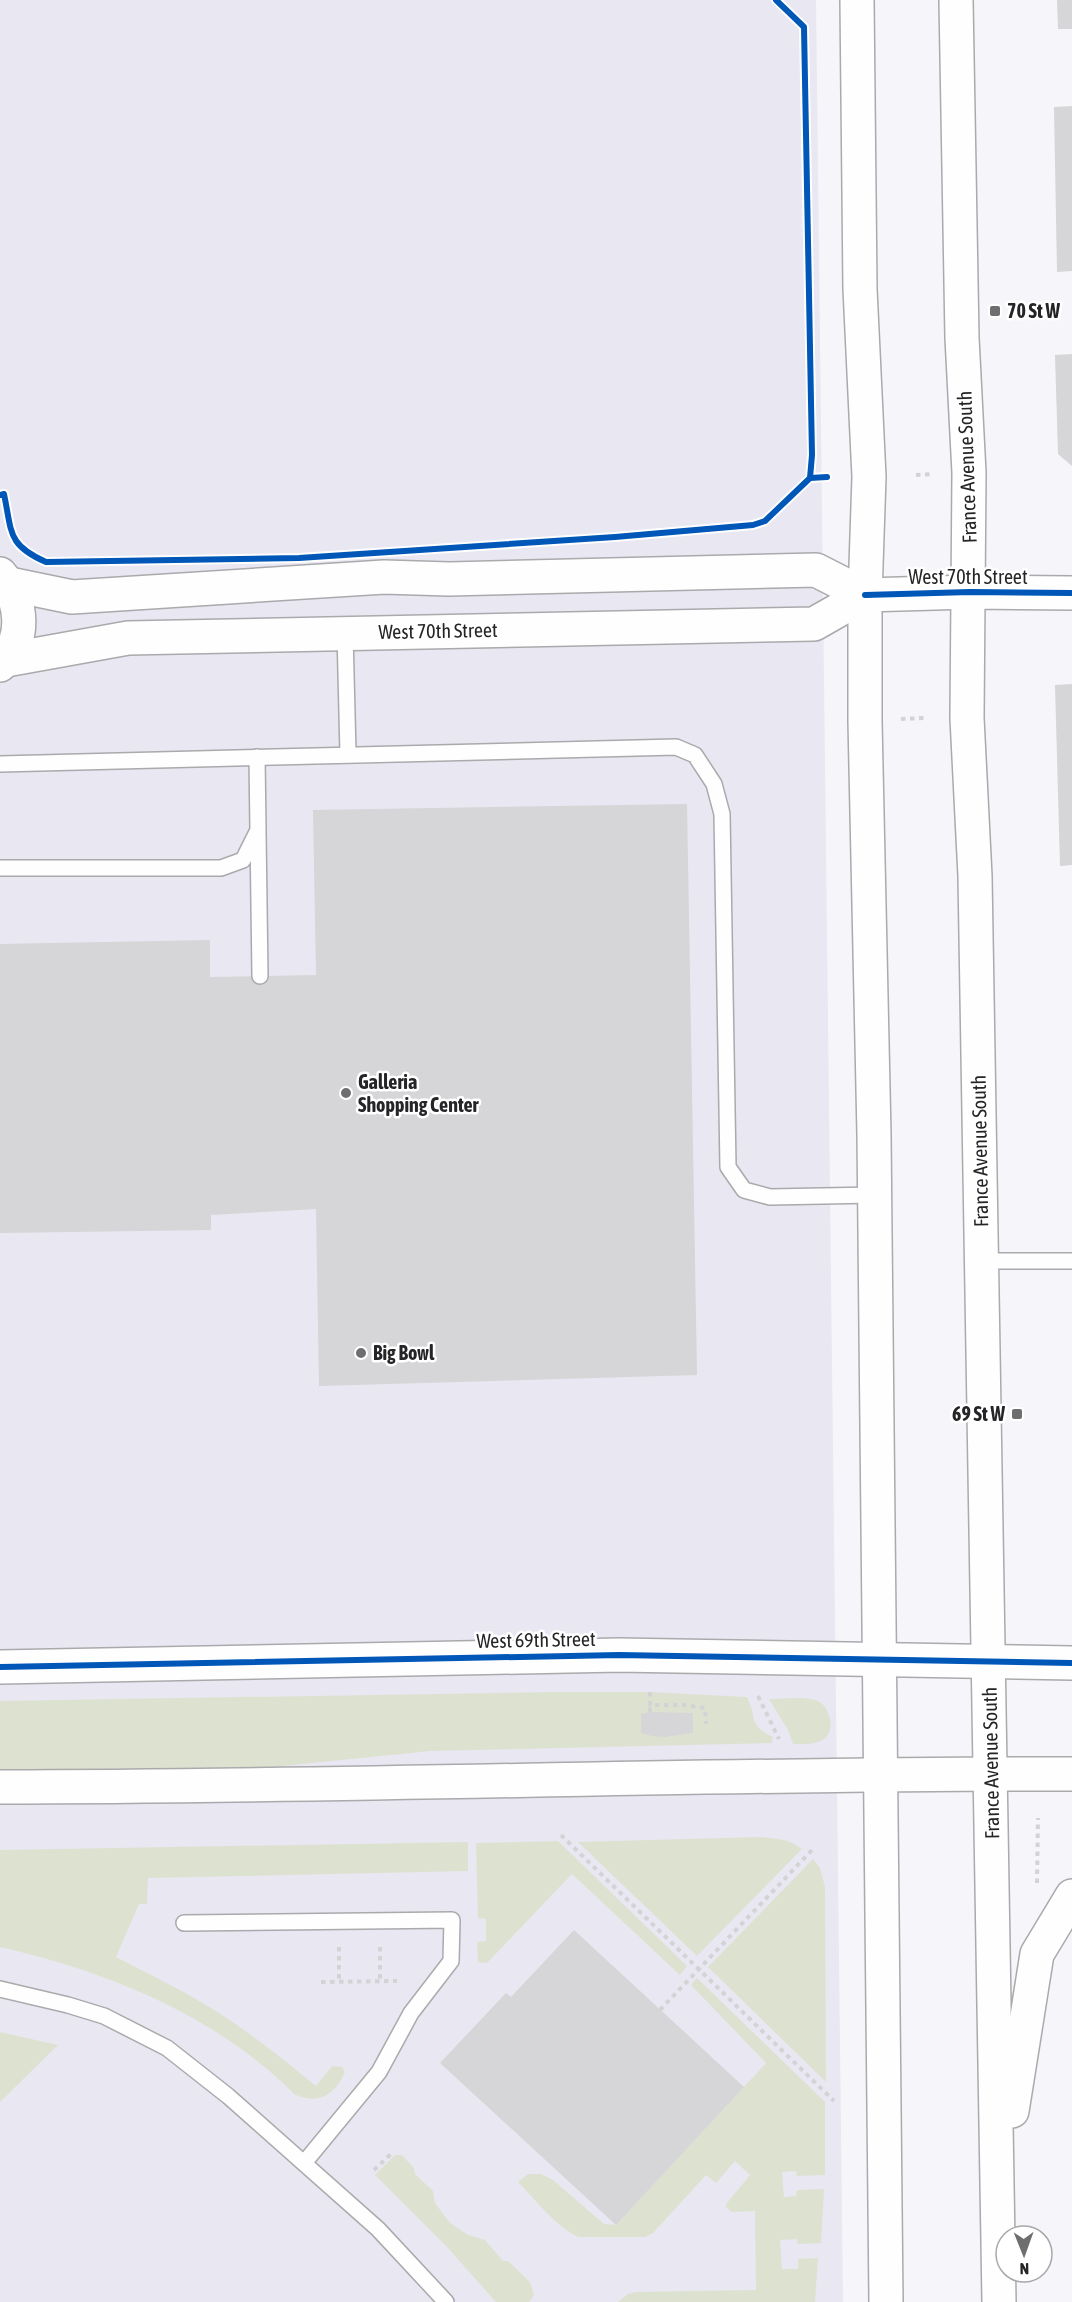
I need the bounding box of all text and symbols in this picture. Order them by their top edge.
place label: 70 St W [1007,299,1060,322]
marker: 70 St W [988,304,1002,318]
street label: France Avenue South [952,390,981,544]
street label: West 70th Street [908,565,1028,588]
street label: West 70th Street [378,618,498,643]
place label: Galleria Shopping Center [358,1070,480,1116]
street label: France Avenue South [967,1075,992,1227]
marker: Galleria Shopping Center [339,1086,353,1100]
place label: Big Bowl [373,1341,435,1364]
marker: Big Bowl [354,1346,368,1360]
place label: 69 St W [952,1402,1005,1425]
marker: 69 St W [1010,1407,1024,1421]
street label: West 69th Street [476,1627,596,1652]
street label: France Avenue South [978,1687,1003,1839]
north arrow [994,2224,1054,2284]
text: N [1019,2260,1029,2278]

